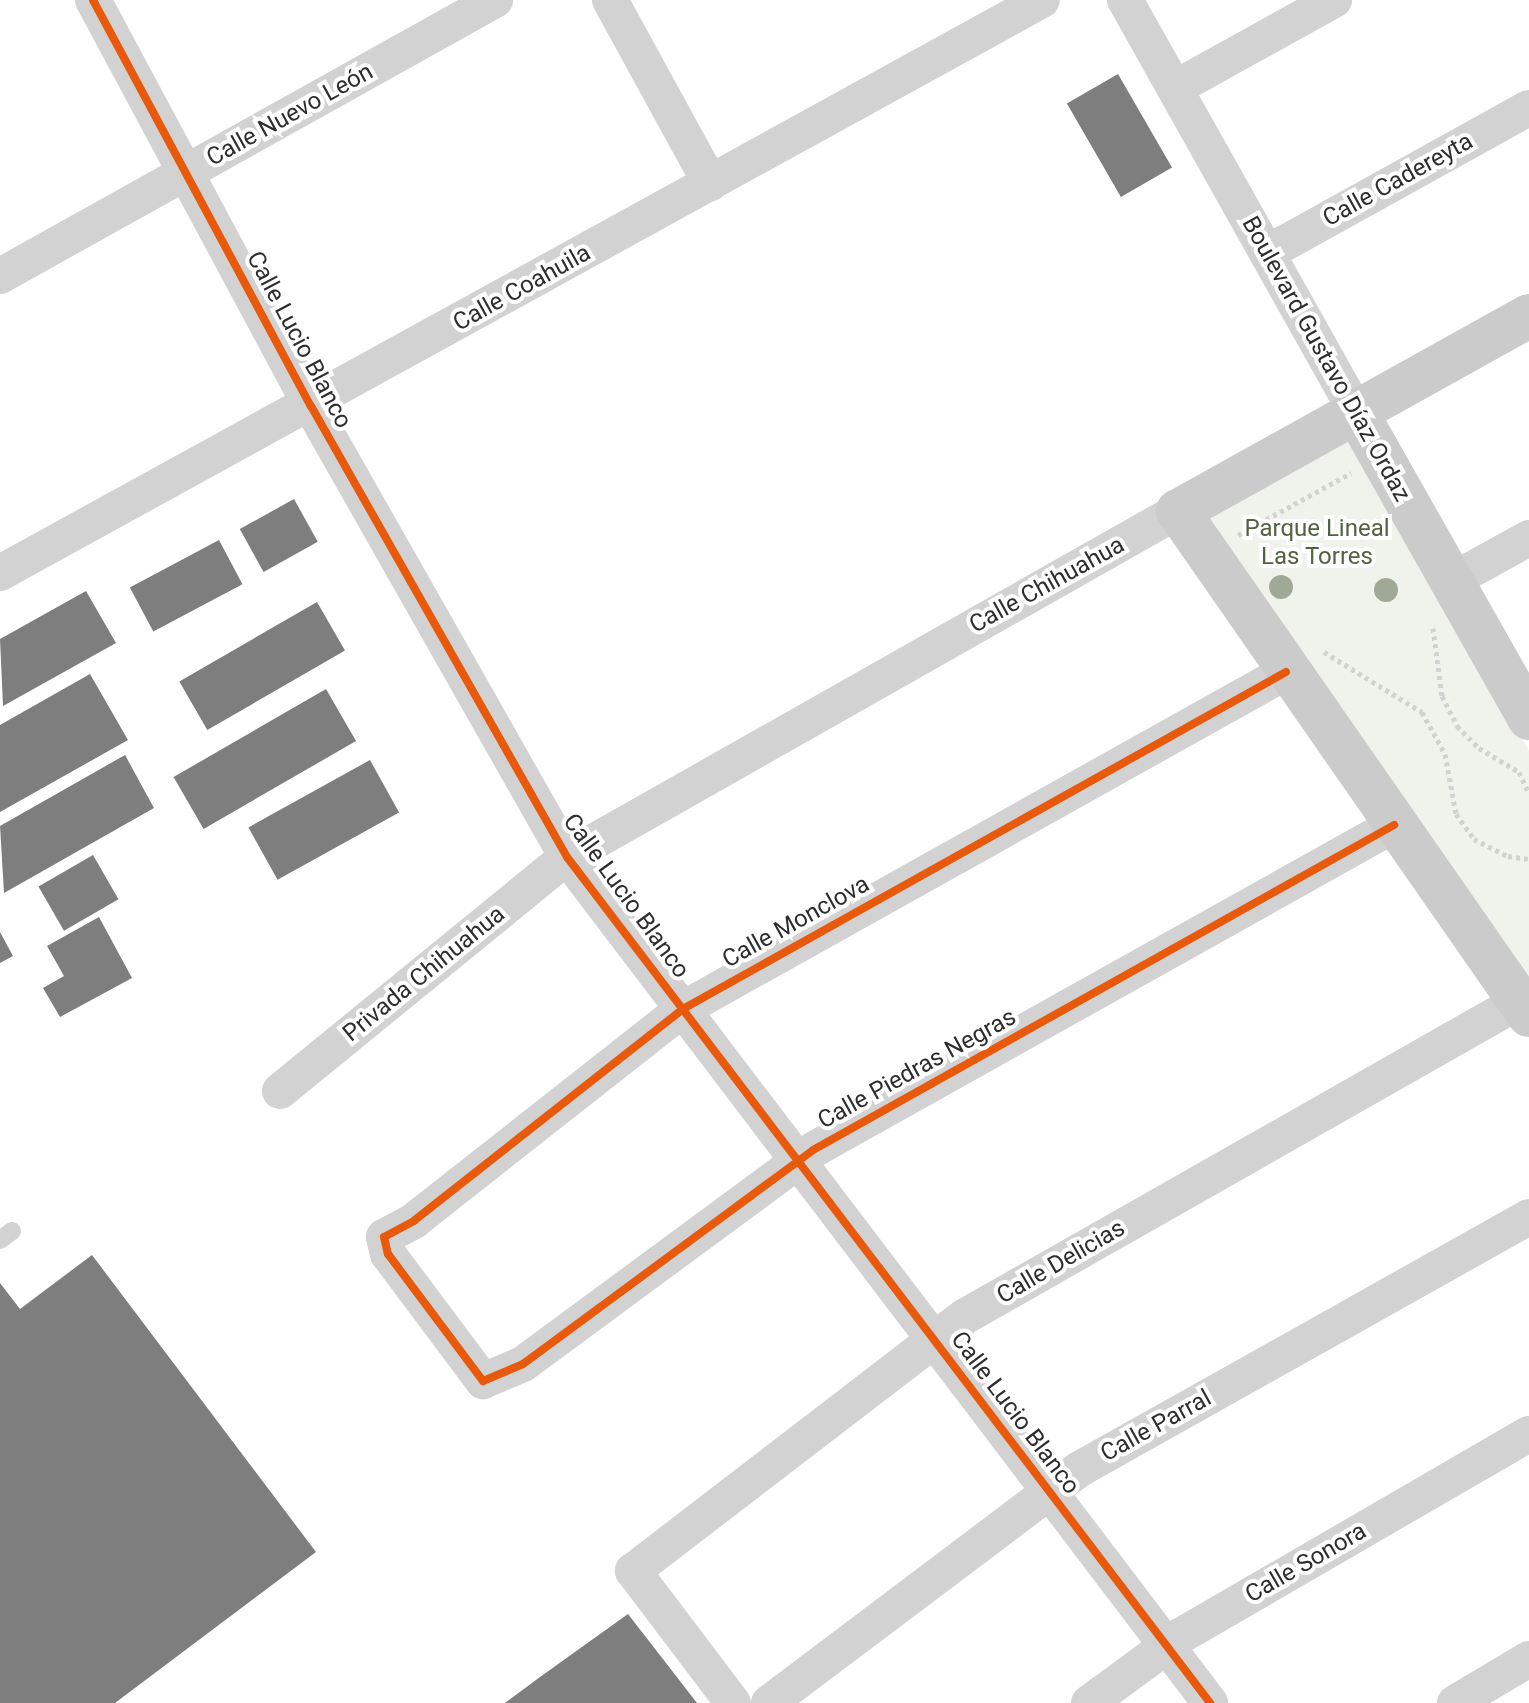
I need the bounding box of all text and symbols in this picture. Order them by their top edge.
street label: Calle Nuevo León [202,57,378,173]
street label: Calle Cadereyta [1318,127,1478,233]
street label: Boulevard Gustavo Díaz Ordaz [1235,211,1417,507]
street label: Calle Coahuila [448,238,596,338]
street label: Calle Lucio Blanco [240,247,358,433]
park label: Parque Lineal Las Torres [1244,515,1390,571]
street label: Calle Chihuahua [964,531,1130,639]
street label: Calle Lucio Blanco [557,808,695,984]
street label: Calle Monclova [718,870,874,974]
street label: Privada Chihuahua [337,900,511,1048]
street label: Calle Piedras Negras [813,1003,1021,1135]
street label: Calle Delicias [992,1214,1130,1310]
street label: Calle Lucio Blanco [945,1326,1085,1500]
street label: Calle Parral [1096,1384,1216,1468]
street label: Calle Sonora [1241,1517,1371,1609]

